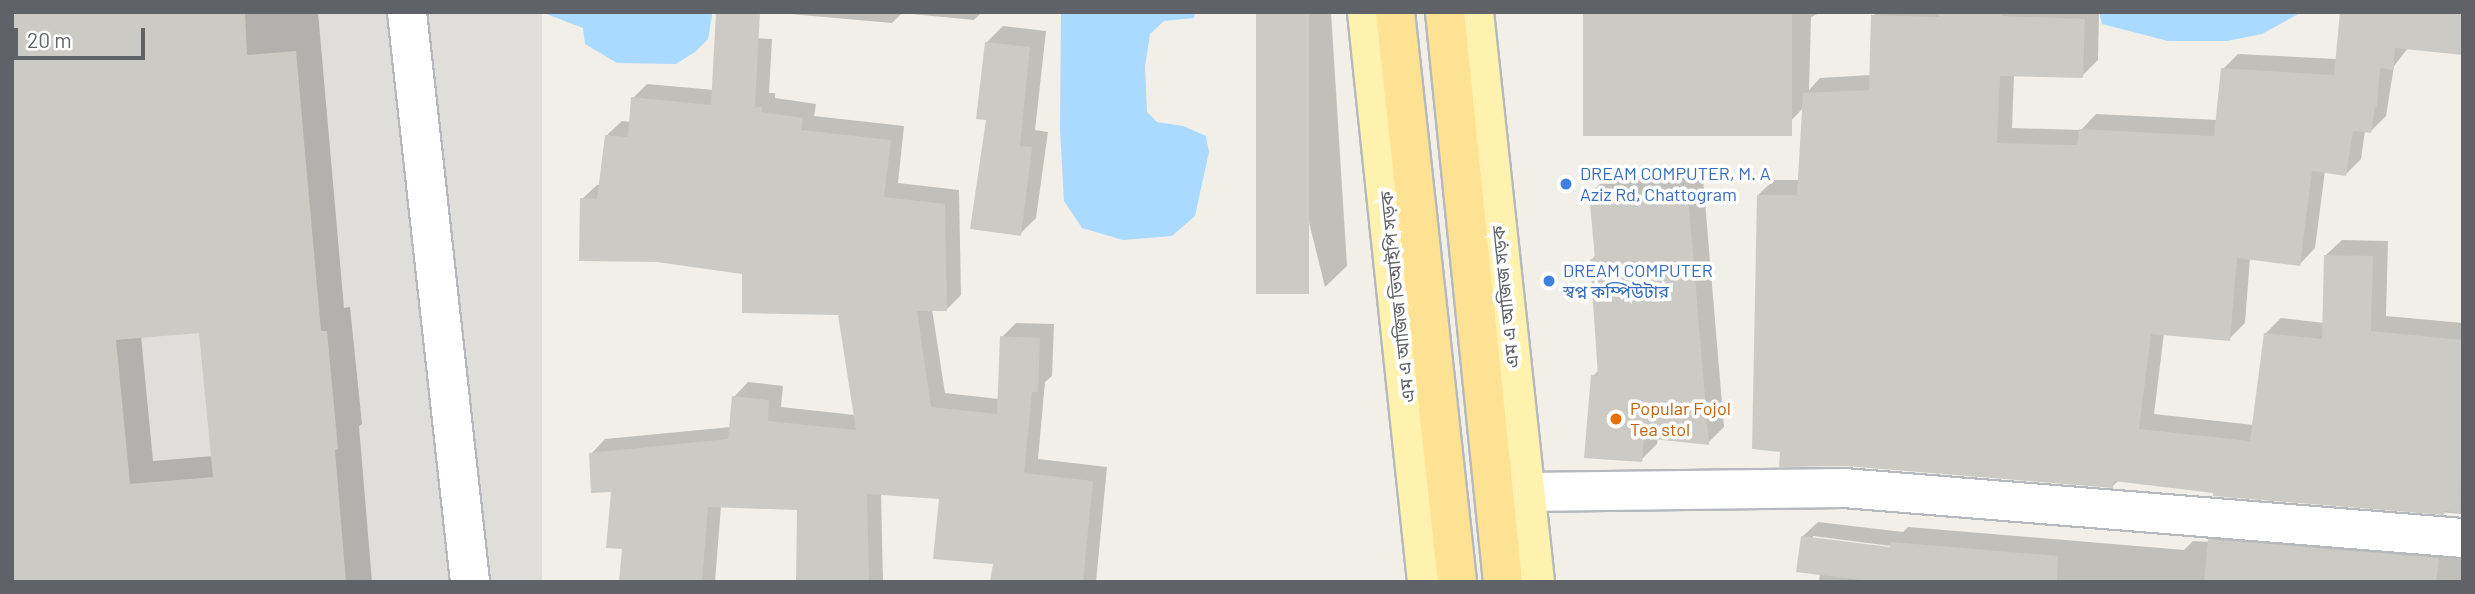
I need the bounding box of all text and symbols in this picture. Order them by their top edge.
scale bar [18,14,149,58]
text: 20 m [27,27,72,52]
place label: DREAM COMPUTER, M. A Aziz Rd, Chattogram [1580,163,1771,206]
marker: DREAM COMPUTER, M. A Aziz Rd, Chattogram [1558,176,1574,192]
street label: এম এ আজিজ ভিআইপি সড়ক [1375,190,1419,404]
street label: এম এ আজিজ সড়ক [1487,225,1523,369]
place label: DREAM COMPUTER স্বপ্ন কম্পিউটার [1563,260,1713,302]
marker: DREAM COMPUTER স্বপ্ন কম্পিউটার [1541,273,1557,289]
place label: Popular Fojol Tea stol [1630,398,1731,440]
marker: Popular Fojol Tea stol [1608,411,1624,427]

